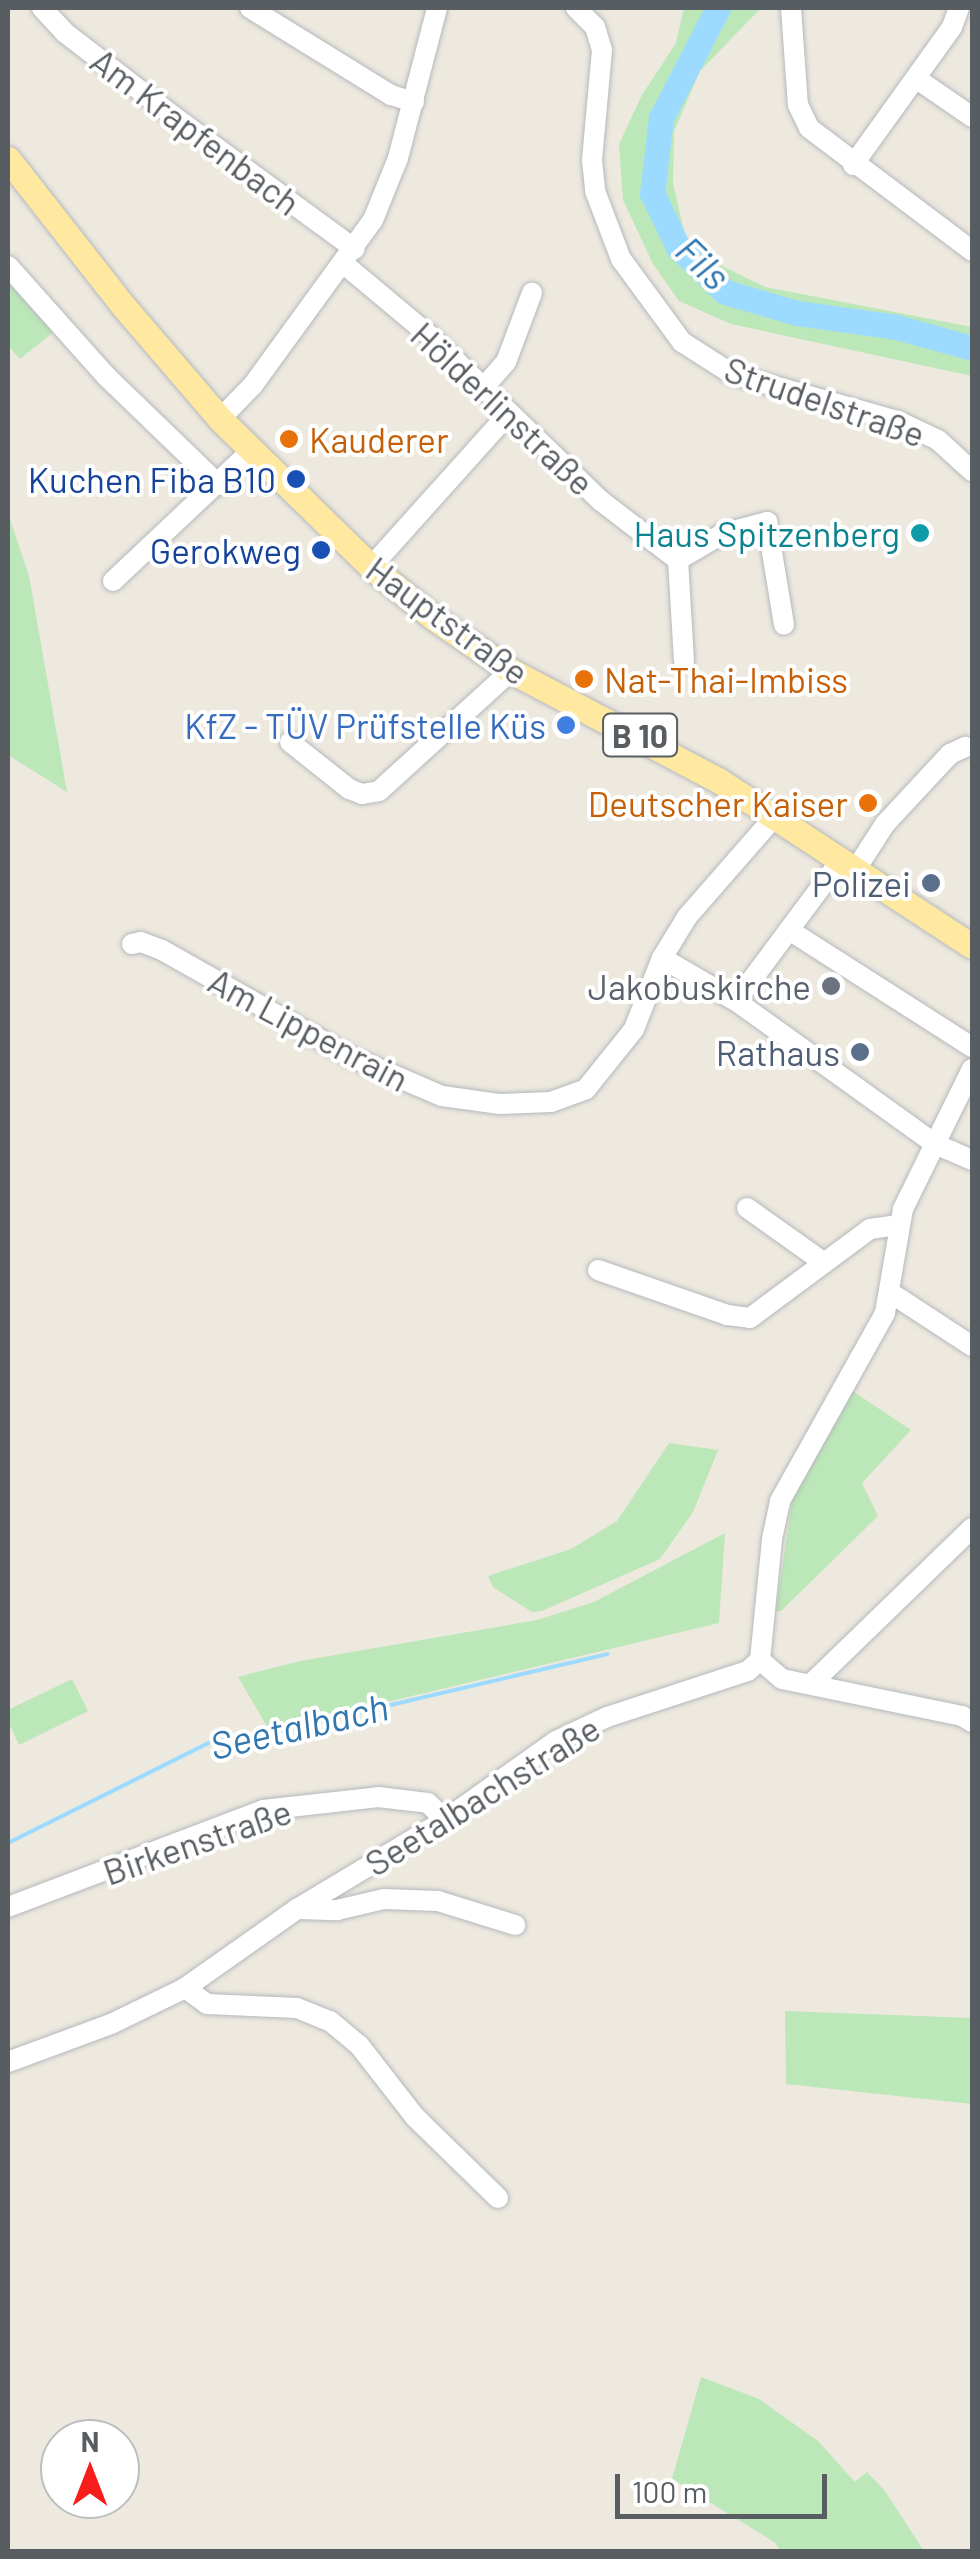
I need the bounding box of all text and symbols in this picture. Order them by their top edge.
street label: Am Krapfenbach [83,39,309,223]
water label: Fils [667,227,739,299]
street label: Hölderlinstraße [403,313,603,503]
street label: Strudelstraße [719,347,931,455]
place label: Kauderer [309,418,449,460]
marker: Kauderer [278,428,300,450]
place label: Kuchen Fiba B10 [28,458,276,500]
marker: Kuchen Fiba B10 [285,468,307,490]
place label: Haus Spitzenberg [634,512,900,554]
marker: Haus Spitzenberg [909,522,931,544]
place label: Gerokweg [150,529,301,571]
marker: Gerokweg [310,539,332,561]
street label: Hauptstraße [359,547,537,693]
place label: Nat-Thai-Imbiss [604,658,848,700]
marker: Nat-Thai-Imbiss [573,668,595,690]
place label: KfZ - TÜV Prüfstelle Küs [184,704,546,746]
road number: B 10 [600,708,680,762]
marker: KfZ - TÜV Prüfstelle Küs [555,714,577,736]
place label: Deutscher Kaiser [588,782,848,824]
marker: Deutscher Kaiser [857,792,879,814]
place label: Polizei [812,862,911,904]
marker: Polizei [920,872,942,894]
street label: Am Lippenrain [202,959,416,1099]
place label: Jakobuskirche [588,965,811,1007]
marker: Jakobuskirche [820,975,842,997]
place label: Rathaus [716,1031,840,1073]
marker: Rathaus [849,1041,871,1063]
water label: Seetalbach [205,1683,393,1769]
street label: Seetalbachstraße [357,1706,607,1884]
street label: Birkenstraße [97,1789,297,1893]
north arrow [40,2419,140,2519]
text: N [81,2424,99,2458]
scale bar [620,2454,832,2516]
text: 100 m [632,2473,707,2509]

